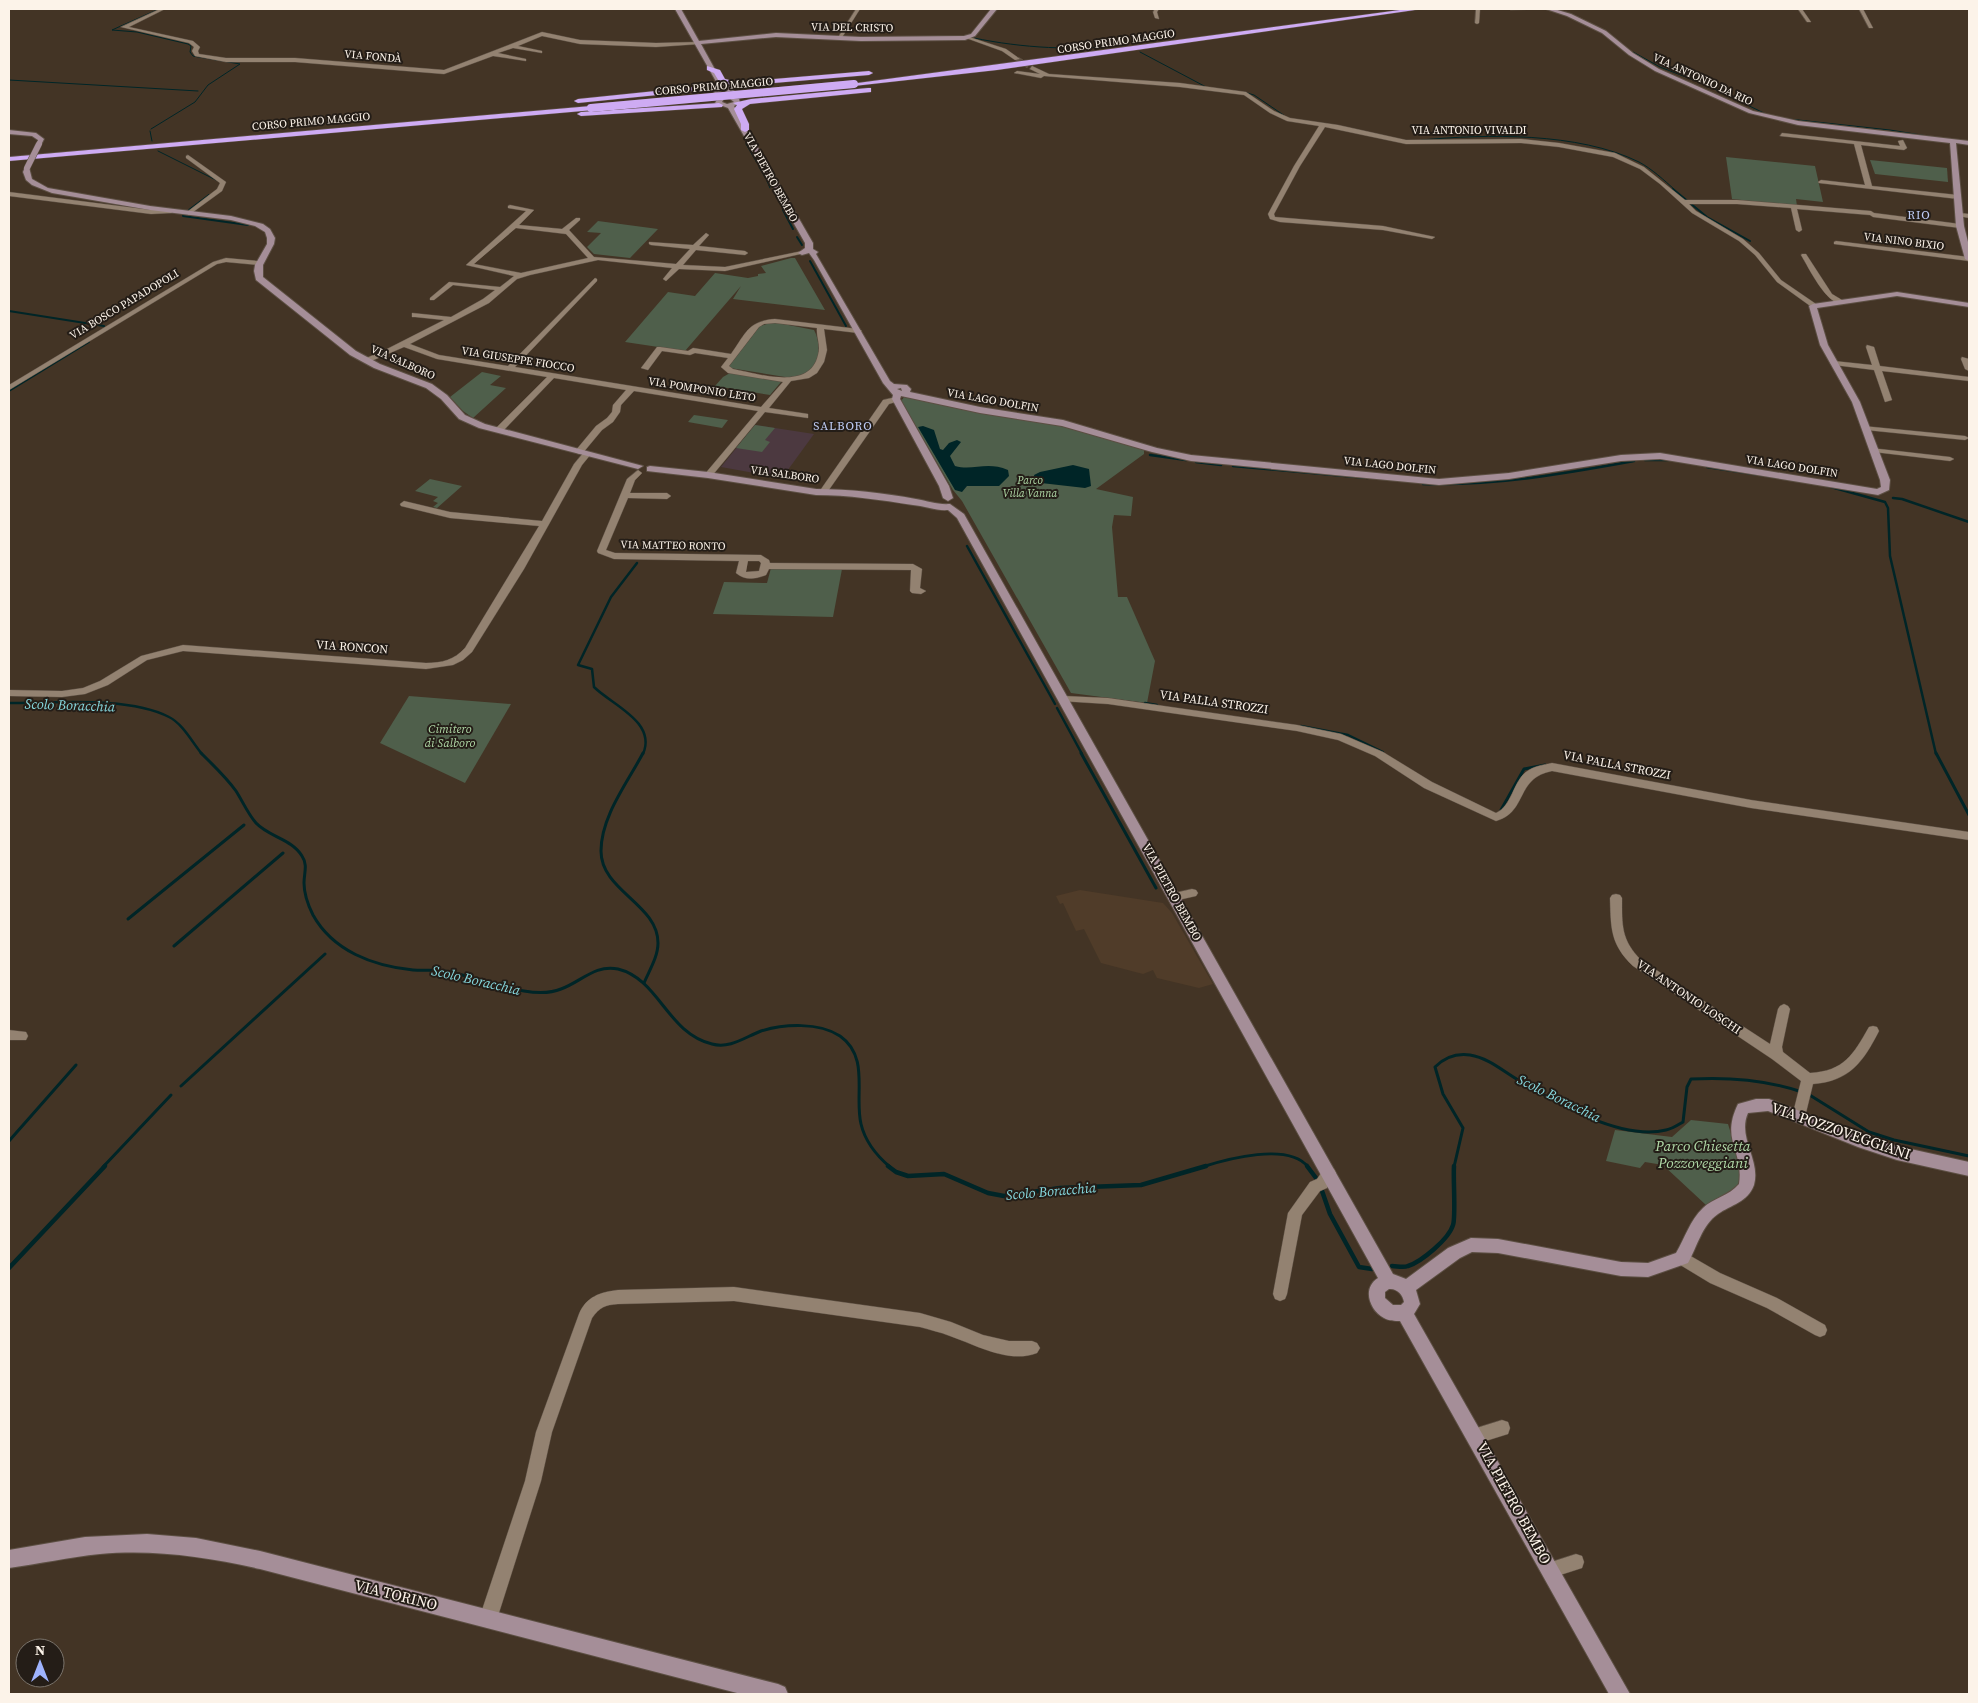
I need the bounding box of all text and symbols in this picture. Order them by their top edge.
street label: VIA DEL CRISTO [811,19,894,36]
street label: CORSO PRIMO MAGGIO [1056,26,1176,57]
street label: VIA FONDÀ [344,47,403,67]
street label: VIA ANTONIO DA RIO [1650,50,1755,109]
street label: CORSO PRIMO MAGGIO [654,74,774,99]
street label: CORSO PRIMO MAGGIO [251,109,371,134]
street label: VIA ANTONIO VIVALDI [1411,123,1527,138]
street label: VIA PIETRO BEMBO [740,130,802,225]
district label: RIO [1907,207,1931,223]
street label: VIA NINO BIXIO [1863,229,1945,254]
street label: VIA BOSCO PAPADOPOLI [67,266,182,343]
street label: VIA SALBORO [368,341,438,384]
street label: VIA GIUSEPPE FIOCCO [460,343,576,376]
street label: VIA POMPONIO LETO [647,374,757,405]
street label: VIA LAGO DOLFIN [946,385,1040,416]
district label: SALBORO [813,418,873,434]
street label: VIA LAGO DOLFIN [1745,452,1839,481]
street label: VIA LAGO DOLFIN [1343,453,1437,478]
street label: VIA SALBORO [750,462,821,487]
park label: Parco Villa Vanna [1003,473,1057,501]
street label: VIA MATTEO RONTO [620,537,726,554]
street label: VIA RONCON [315,636,389,658]
street label: VIA PALLA STROZZI [1159,686,1269,718]
water label: Scolo Boracchia [24,693,116,717]
park label: Cimitero di Salboro [425,721,475,751]
street label: VIA PALLA STROZZI [1562,747,1672,783]
street label: VIA PIETRO BEMBO [1139,840,1205,944]
street label: VIA ANTONIO LOSCHI [1634,956,1744,1038]
water label: Scolo Boracchia [430,960,523,1000]
water label: Scolo Boracchia [1514,1069,1605,1127]
street label: VIA POZZOVEGGIANI [1769,1097,1914,1164]
park label: Parco Chiesetta Pozzoveggiani [1654,1135,1751,1173]
water label: Scolo Boracchia [1005,1177,1098,1205]
street label: VIA PIETRO BEMBO [1472,1438,1557,1568]
street label: VIA TORINO [353,1574,440,1615]
north arrow [15,1638,65,1688]
text: N [35,1640,45,1660]

